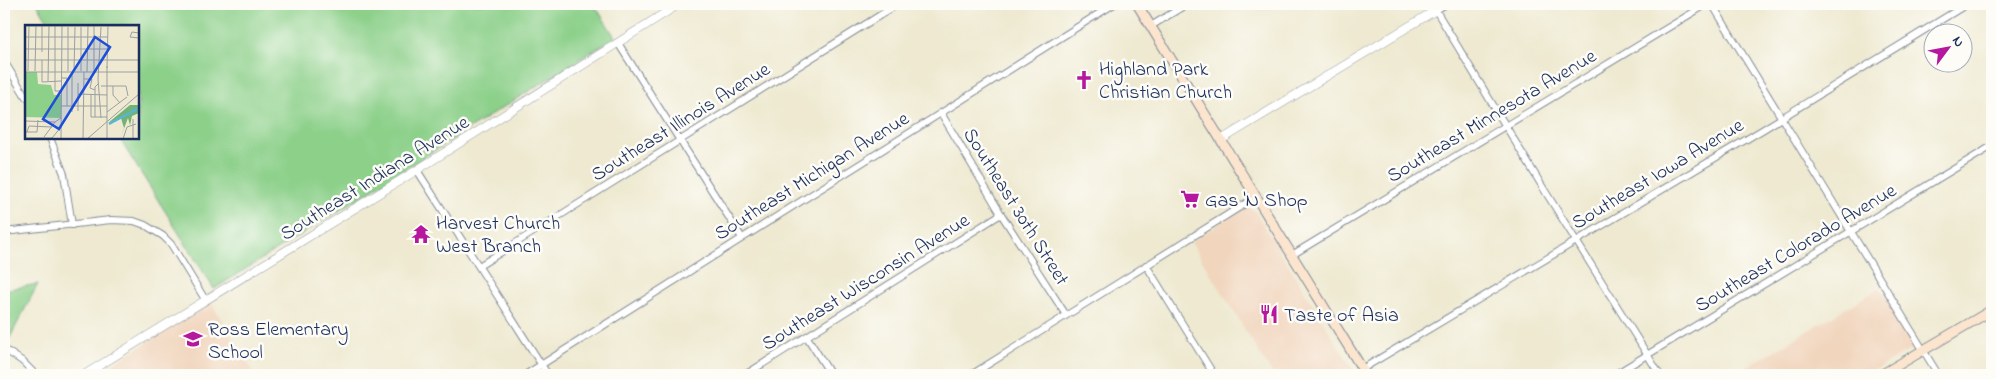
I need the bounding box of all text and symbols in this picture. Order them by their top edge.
north arrow [1924,22,1974,72]
inset map [25,25,139,139]
text: N [1946,32,1969,51]
street label: Southeast Minnesota Avenue [1382,43,1603,191]
street label: Southeast Illinois Avenue [586,56,777,190]
place label: Highland Park Christian Church [1099,56,1232,108]
church icon: Highland Park Christian Church [1073,69,1095,91]
street label: Southeast Michigan Avenue [709,105,916,250]
street label: Southeast Indiana Avenue [275,109,476,249]
street label: Southeast Iowa Avenue [1567,112,1750,238]
street label: Southeast 30th Street [955,123,1075,292]
street label: Southeast Colorado Avenue [1690,177,1903,321]
place label: Gas 'N Shop [1205,187,1308,216]
supermarket icon: Gas 'N Shop [1179,188,1201,210]
street label: Southeast Wisconsin Avenue [757,207,976,359]
place label: Harvest Church West Branch [436,210,560,262]
temple icon: Harvest Church West Branch [410,223,432,245]
place label: Taste of Asia [1284,302,1399,331]
restaurant icon: Taste of Asia [1258,303,1280,325]
place label: Ross Elementary School [208,316,348,368]
school or university icon: Ross Elementary School [182,328,204,350]

